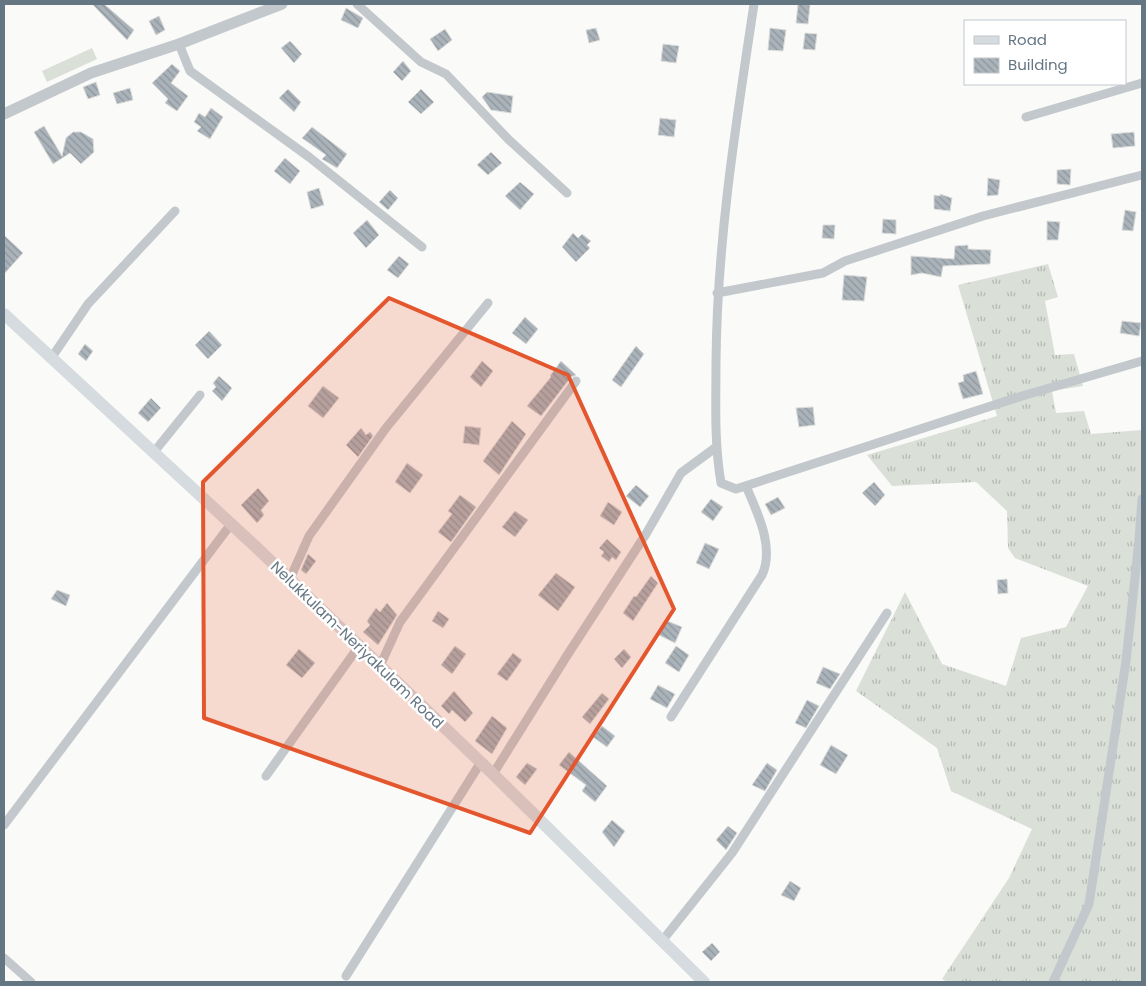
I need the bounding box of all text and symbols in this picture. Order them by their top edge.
legend [964,20,1126,85]
text: Road [1008,29,1047,50]
text: Building [1008,54,1068,75]
street label: Nelukkulam-Neriyakulam Road [266,556,448,733]

